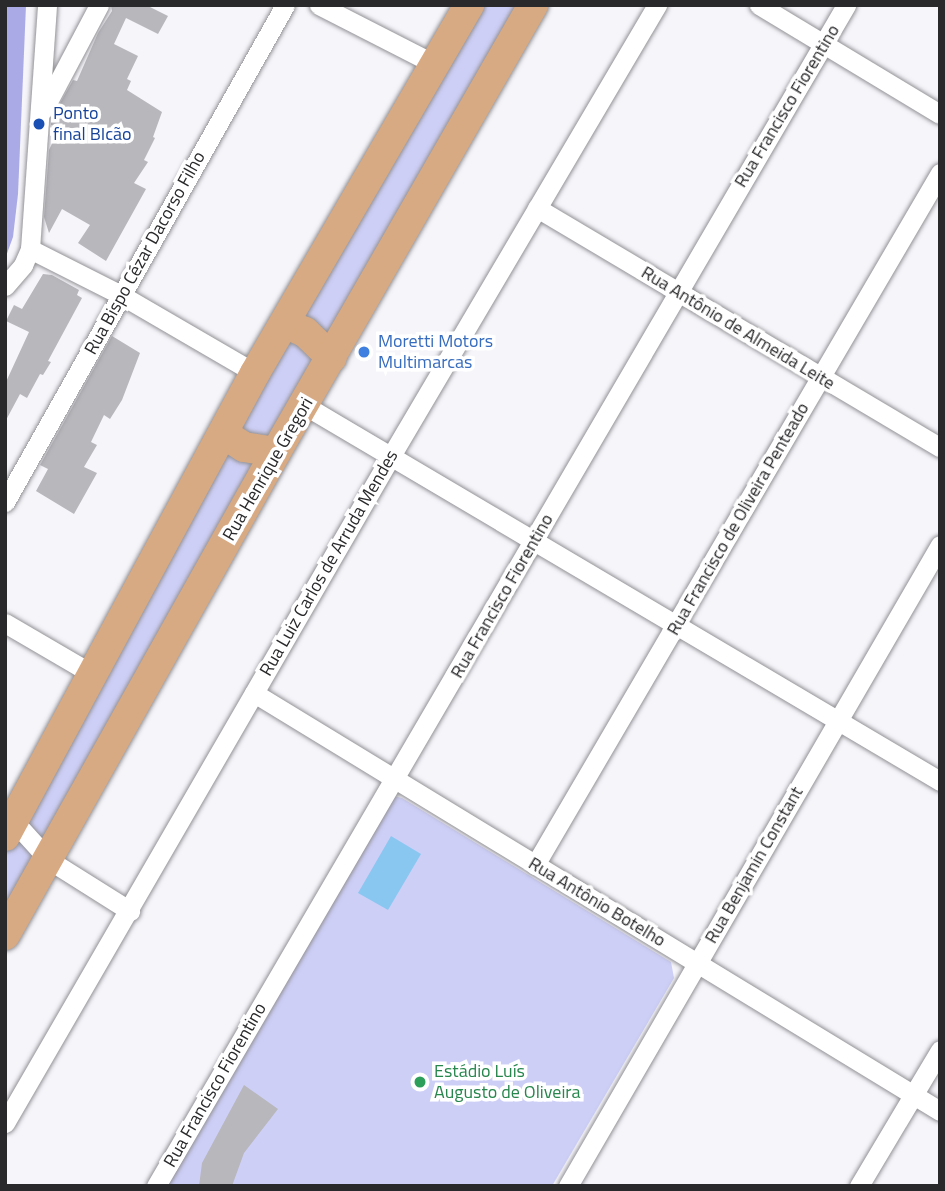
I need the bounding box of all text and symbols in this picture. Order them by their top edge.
street label: Rua Francisco Fiorentino [730,21,844,191]
place label: Ponto final BIcão [53,103,131,146]
marker: Ponto final BIcão [31,116,47,132]
street label: Rua Bispo Cézar Dacorso Filho [80,148,210,358]
street label: Rua Antônio de Almeida Leite [637,262,839,394]
place label: Moretti Motors Multimarcas [378,331,493,374]
marker: Moretti Motors Multimarcas [356,344,372,360]
street label: Rua Henrique Gregori [218,394,318,544]
street label: Rua Francisco de Oliveira Penteado [662,399,814,639]
street label: Rua Luiz Carlos de Arruda Mendes [255,446,403,680]
street label: Rua Francisco Fiorentino [446,510,558,682]
street label: Rua Benjamin Constant [700,783,808,947]
street label: Rua Antônio Botelho [525,853,669,951]
street label: Rua Francisco Fiorentino [159,999,271,1171]
place label: Estádio Luís Augusto de Oliveira [434,1061,581,1104]
marker: Estádio Luís Augusto de Oliveira [412,1074,428,1090]

